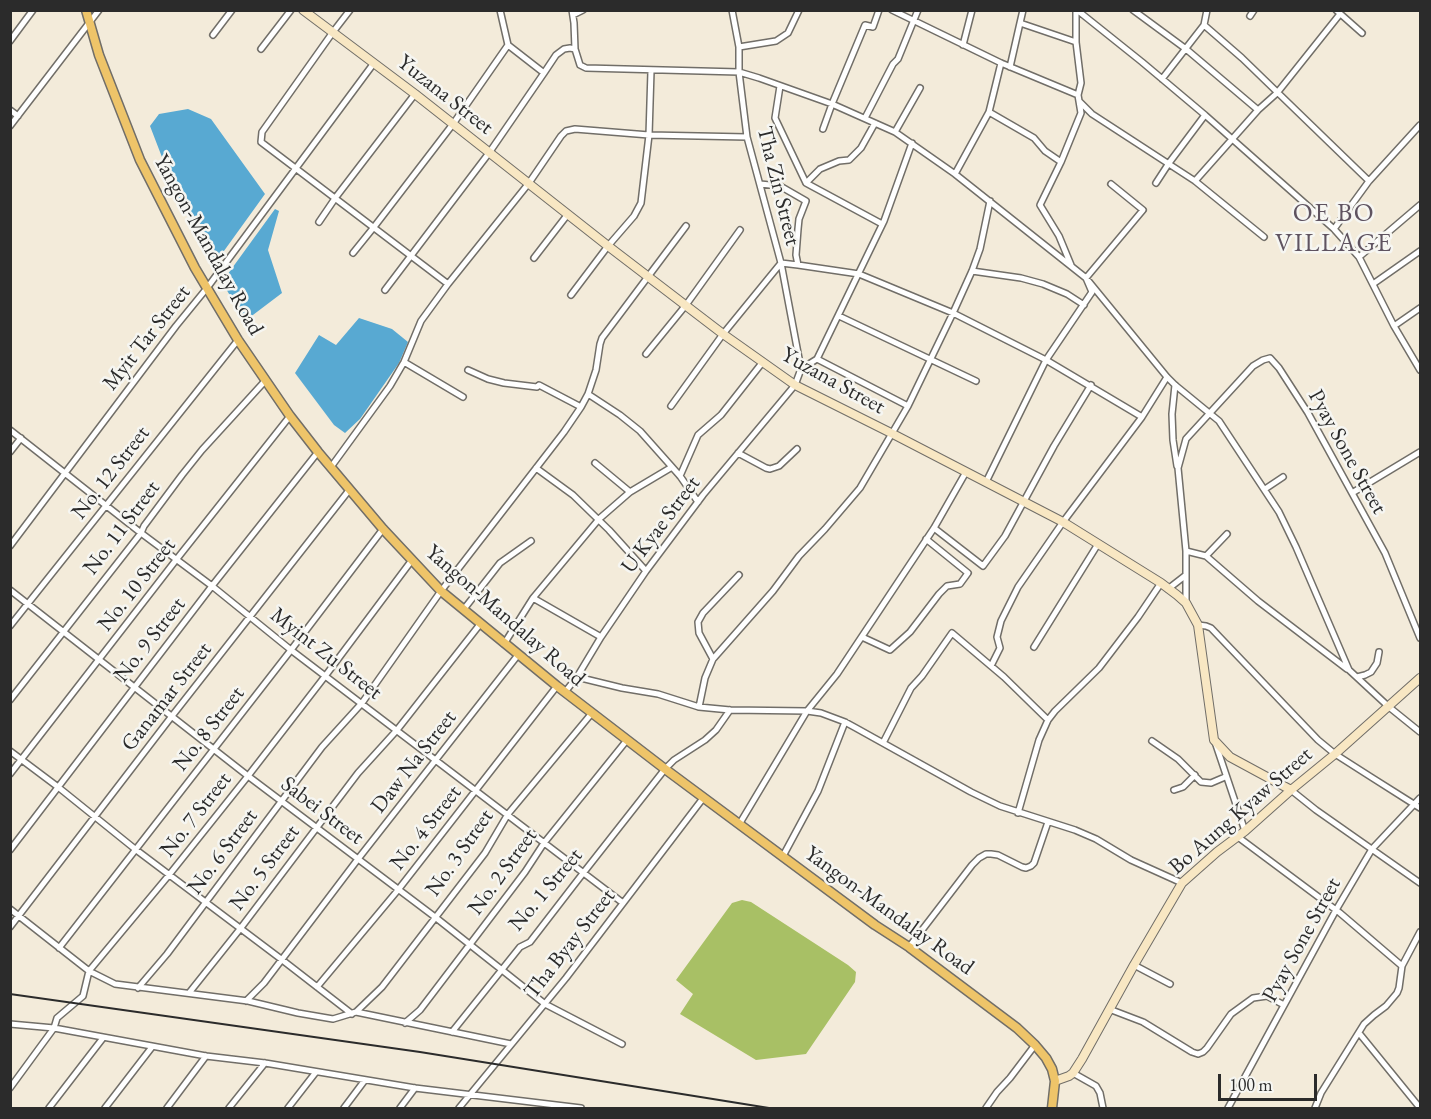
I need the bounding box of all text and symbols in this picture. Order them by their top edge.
street label: Yuzana Street [392,49,498,141]
street label: Tha Zin Street [750,123,806,249]
street label: Yangon-Mandalay Road [147,150,269,340]
district label: OE BO VILLAGE [1275,198,1393,260]
street label: Myit Tar Street [98,280,196,396]
street label: Yuzana Street [777,342,889,420]
street label: Pyay Sone Street [1302,385,1392,519]
street label: No. 12 Street [66,421,156,525]
street label: U Kyae Street [616,471,706,579]
street label: No. 11 Street [78,476,166,580]
street label: No. 10 Street [92,533,182,637]
street label: Yangon-Mandalay Road [420,540,590,692]
street label: No. 9 Street [109,592,191,688]
street label: Myint Zu Street [265,602,387,706]
street label: Ganamar Street [116,637,218,757]
street label: No. 8 Street [168,681,250,777]
street label: Daw Na Street [366,705,462,819]
street label: Bo Aung Kyaw Street [1164,742,1318,880]
street label: No. 7 Street [155,767,237,863]
street label: Sabei Street [275,771,369,851]
street label: No. 4 Street [385,780,467,876]
street label: No. 6 Street [182,804,264,900]
street label: No. 3 Street [420,804,500,902]
street label: No. 5 Street [224,820,306,916]
street label: No. 2 Street [463,824,543,920]
street label: Yangon-Mandalay Road [799,841,979,981]
street label: No. 1 Street [504,843,588,937]
street label: Pyay Sone Street [1257,873,1347,1007]
street label: Tha Byay Street [519,884,621,1004]
scale bar [1221,1062,1320,1100]
text: 100 m [1229,1073,1273,1096]

